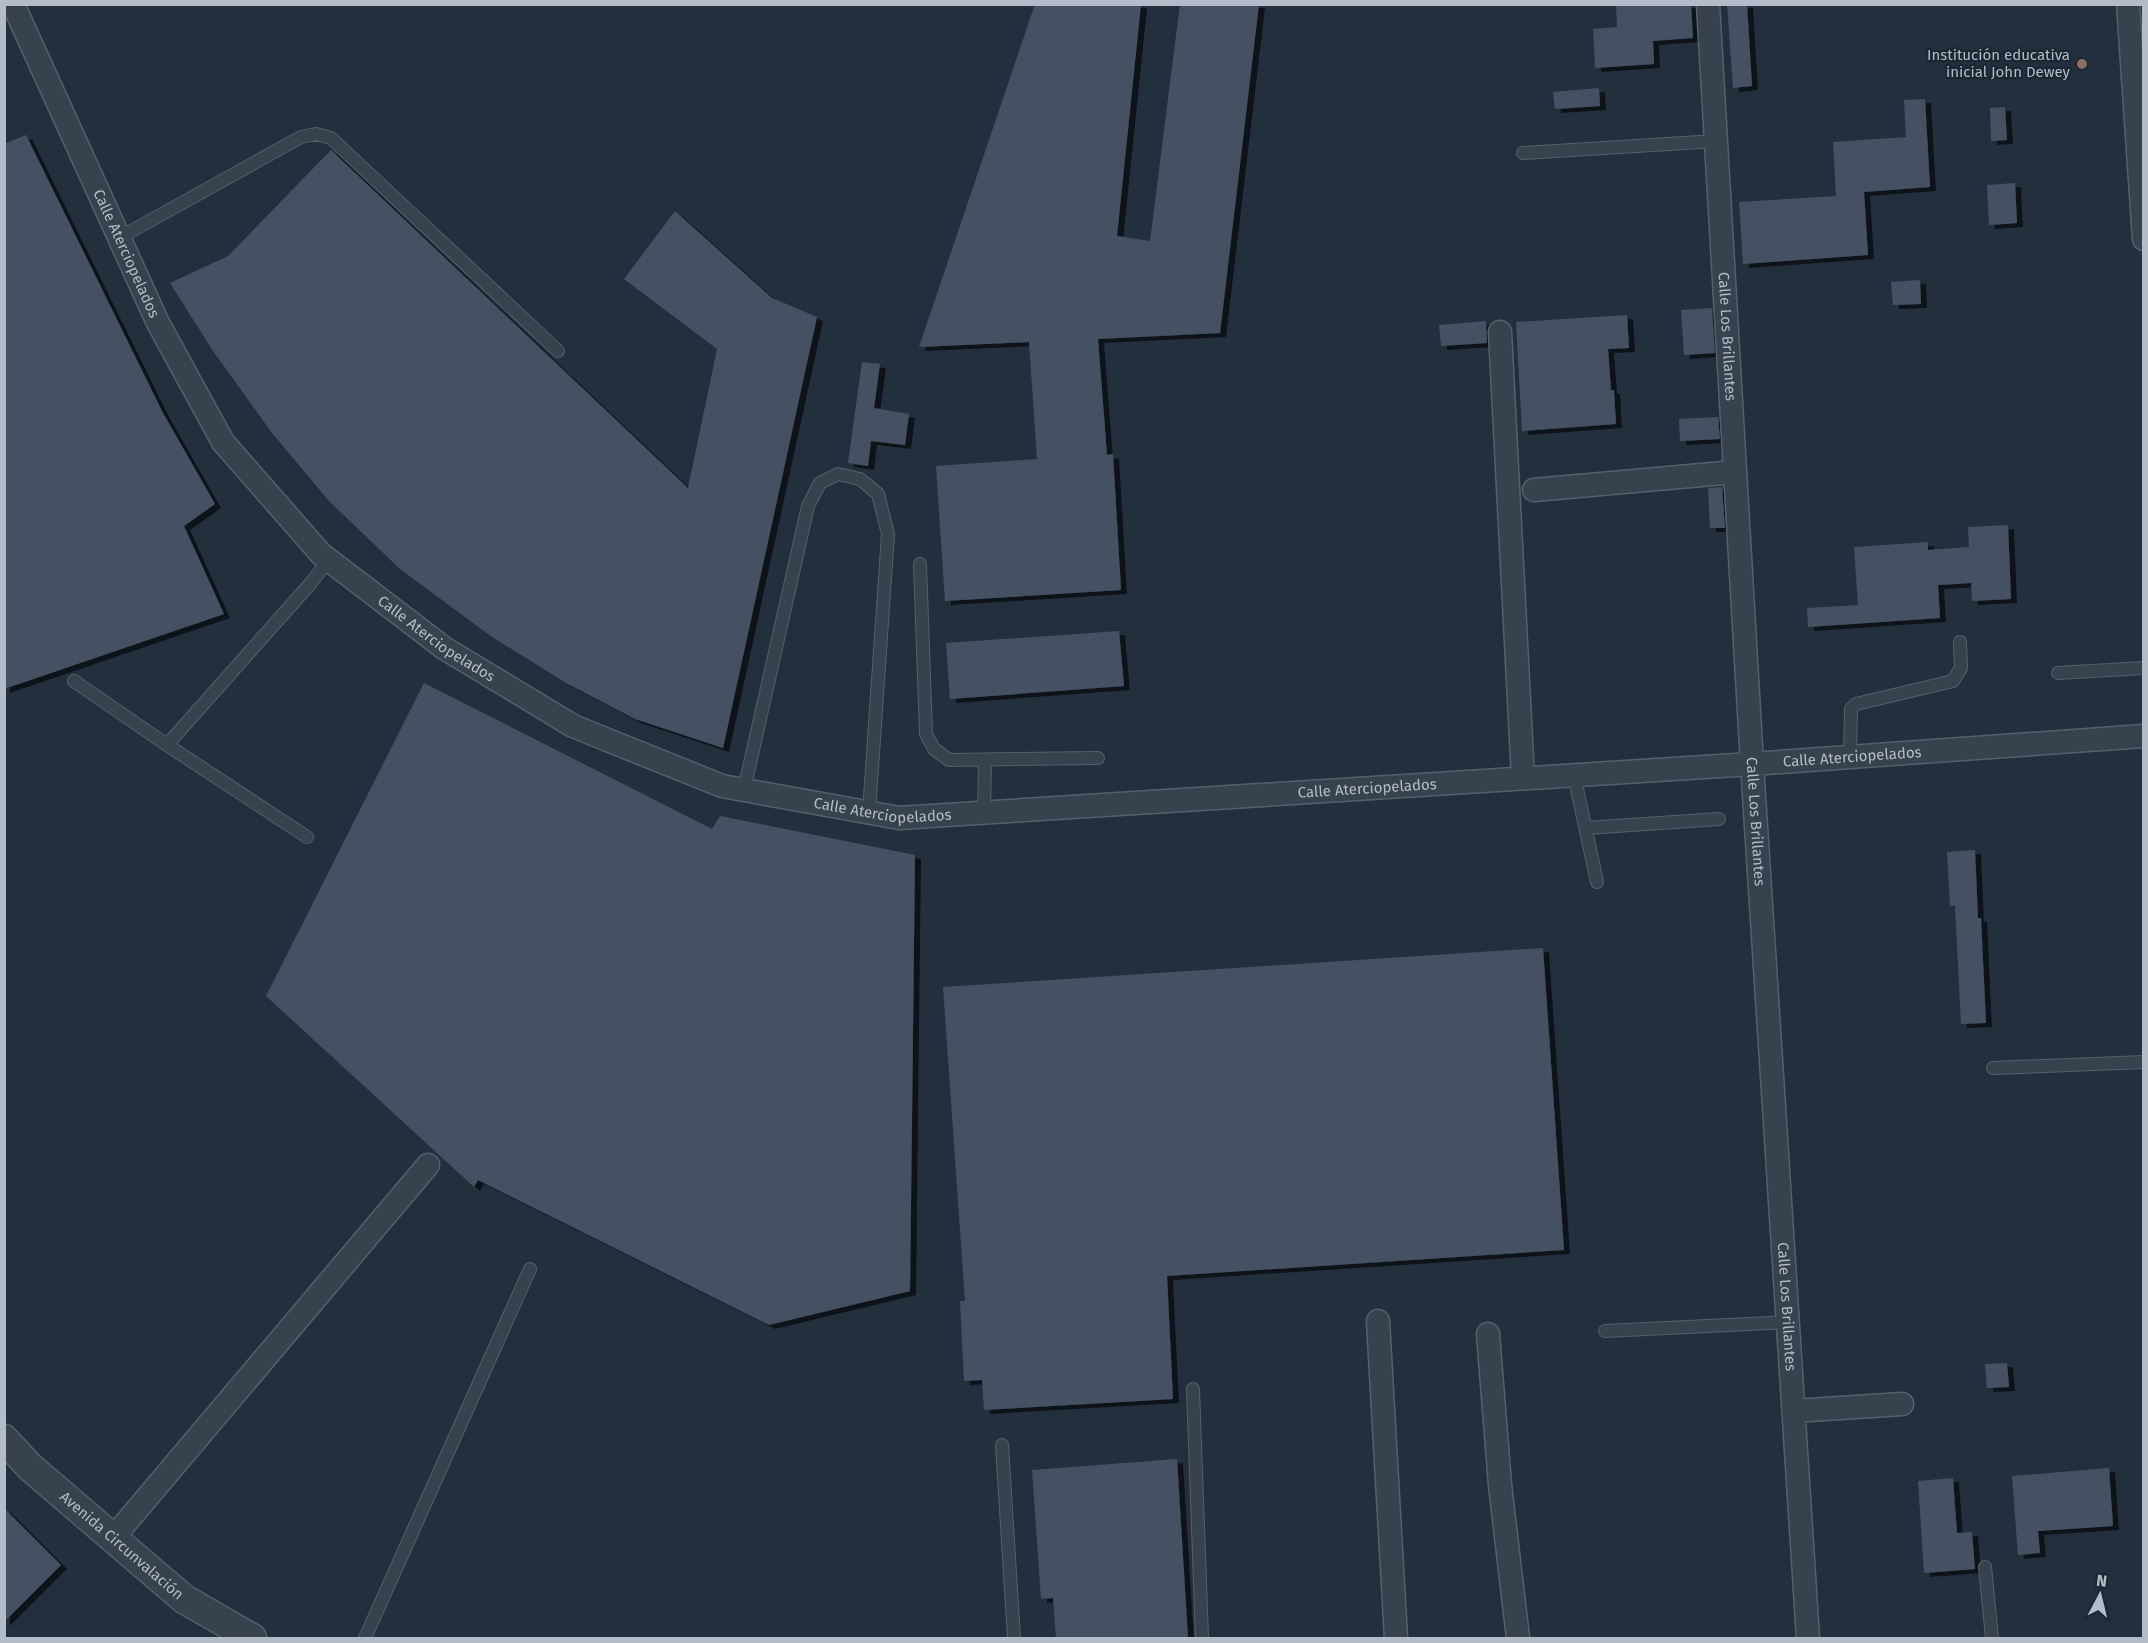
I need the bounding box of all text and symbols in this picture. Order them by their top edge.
place label: Institución educativa inicial John Dewey [1927,46,2071,81]
marker: Institución educativa inicial John Dewey [2075,57,2089,71]
street label: Calle Aterciopelados [89,186,163,320]
street label: Calle Los Brillantes [1715,271,1740,402]
street label: Calle Aterciopelados [374,592,498,686]
street label: Calle Aterciopelados [1782,743,1922,771]
street label: Calle Los Brillantes [1743,757,1769,887]
street label: Calle Aterciopelados [1297,775,1437,802]
street label: Calle Aterciopelados [812,794,952,827]
street label: Calle Los Brillantes [1774,1242,1800,1372]
street label: Avenida Circunvalación [56,1488,187,1604]
north arrow [2070,1565,2130,1625]
text: N [2095,1571,2108,1591]

